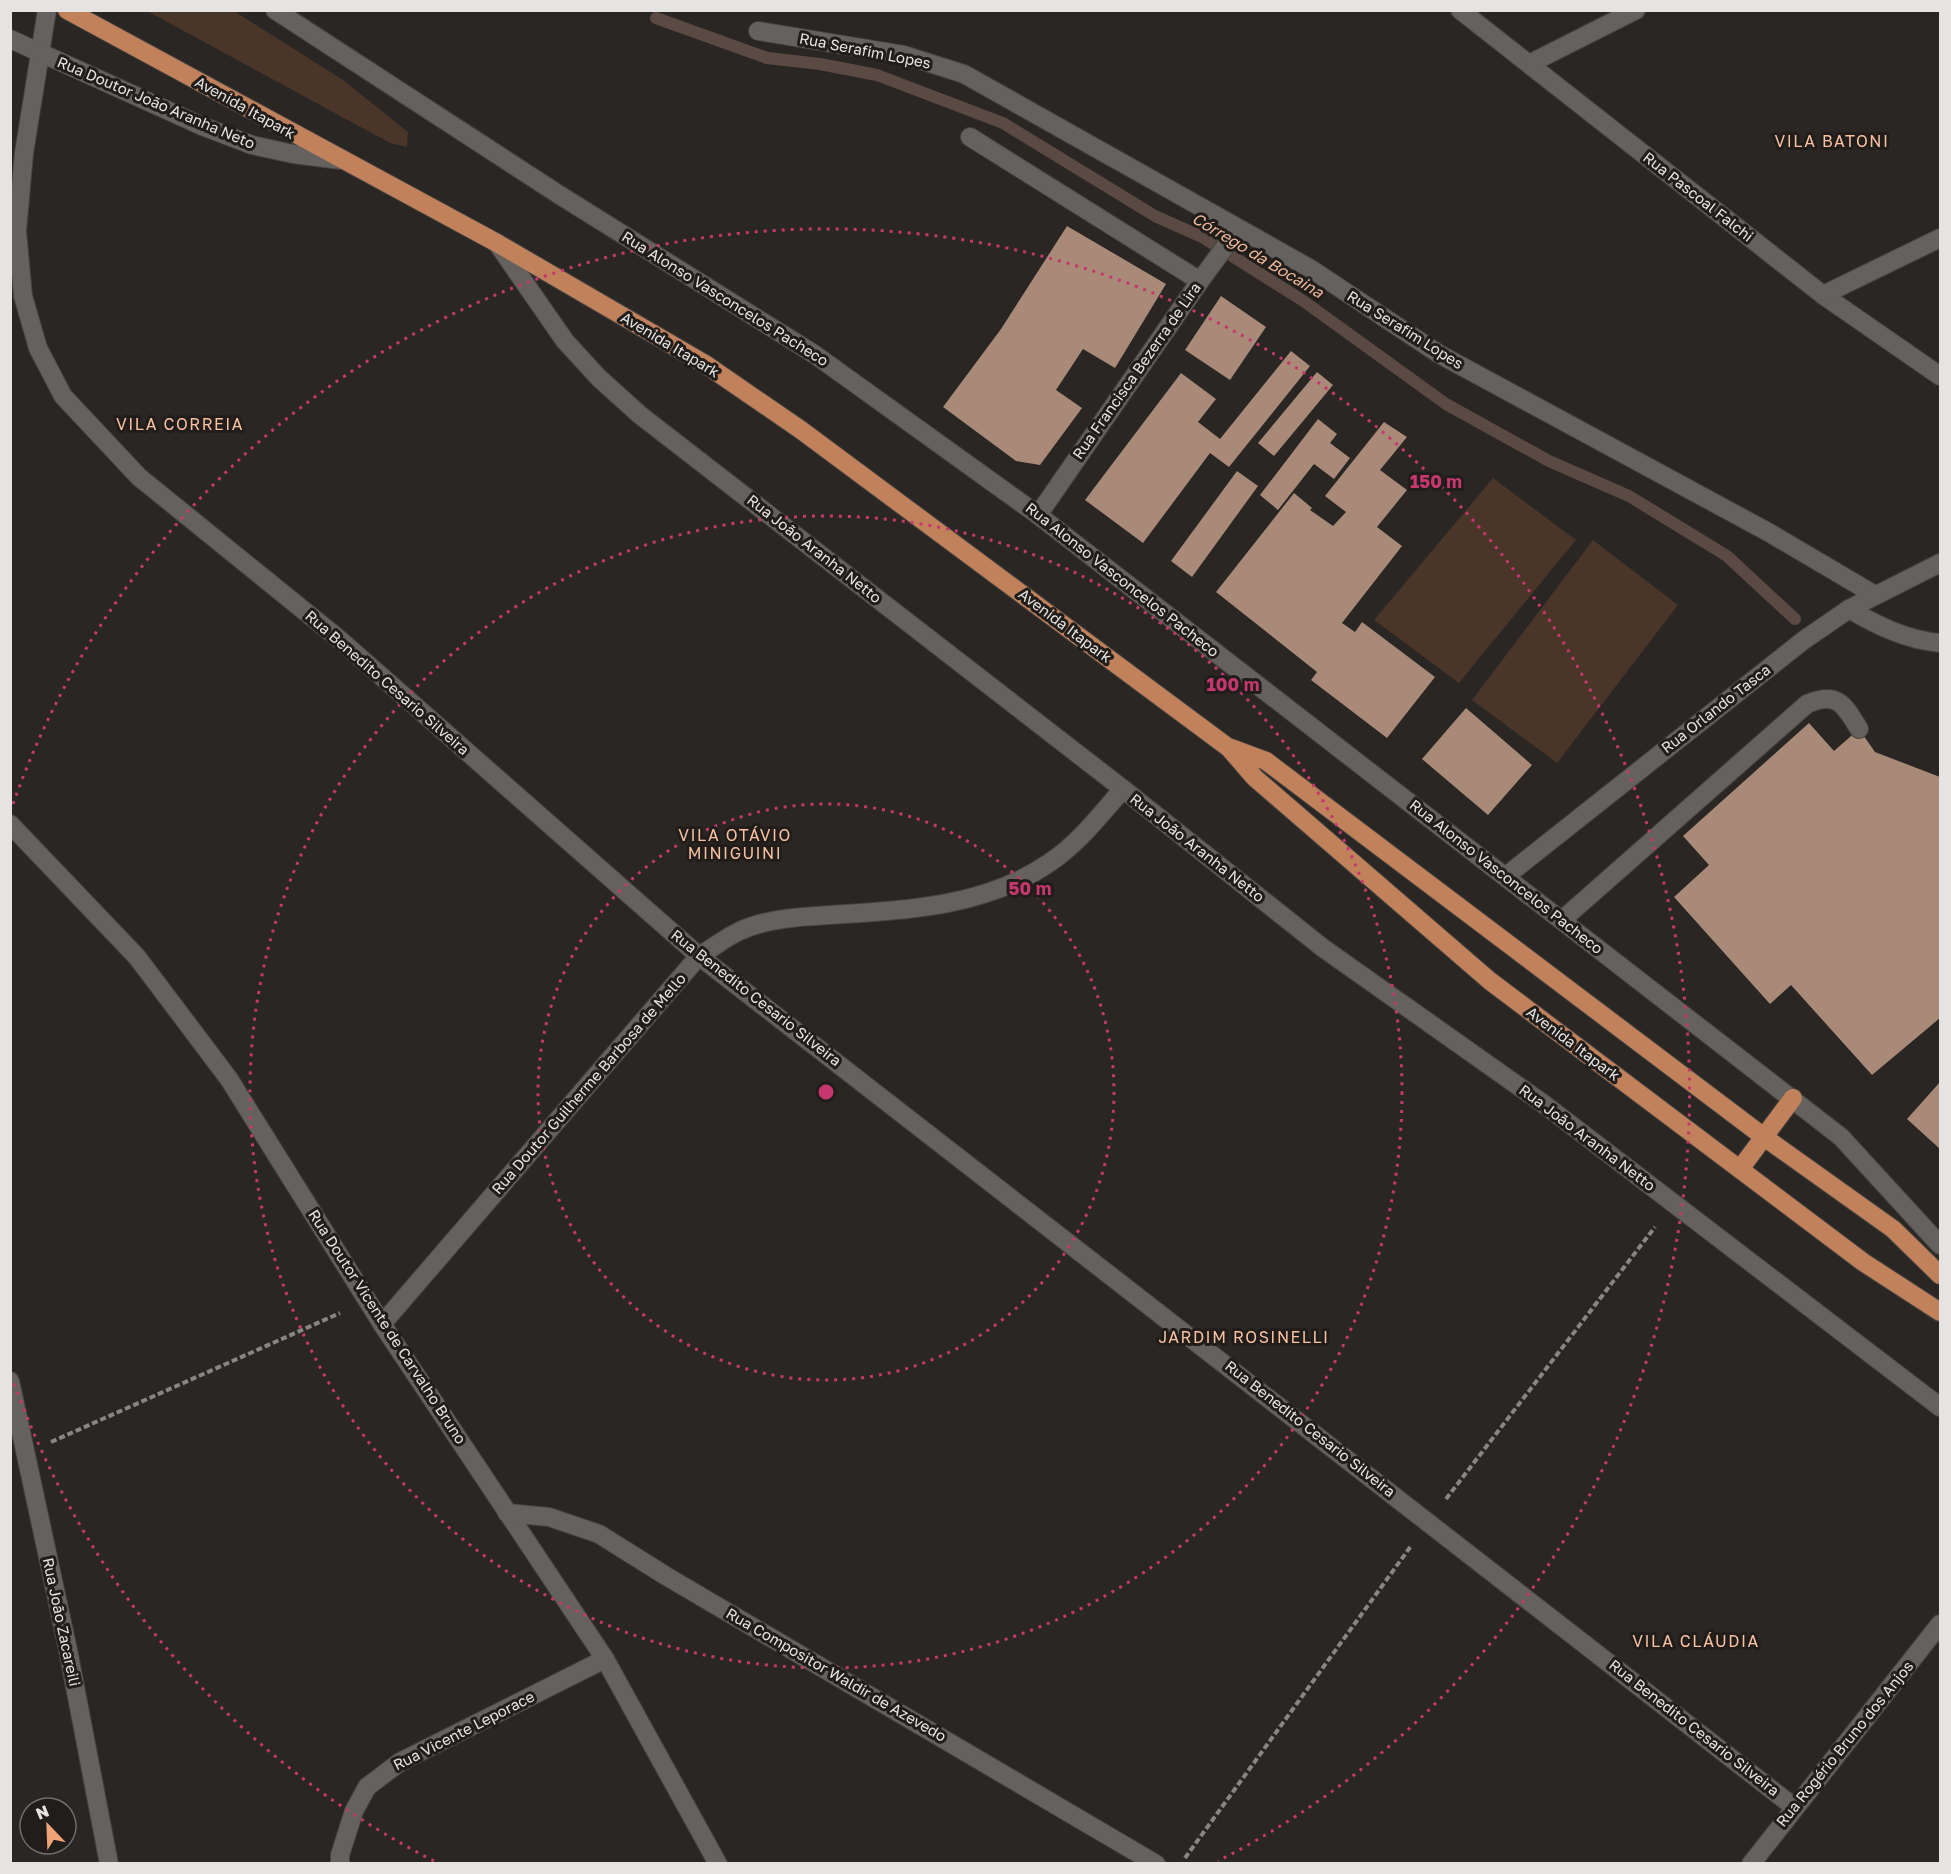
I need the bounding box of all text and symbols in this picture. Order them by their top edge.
street label: Rua Serafim Lopes [798,28,932,72]
street label: Rua Doutor João Aranha Neto [55,52,258,152]
street label: Avenida Itapark [192,72,299,142]
district label: VILA BATONI [1774,131,1890,151]
street label: Rua Pascoal Falchi [1640,148,1757,245]
water label: Córrego da Bocaina [1189,208,1328,303]
street label: Rua Alonso Vasconcelos Pacheco [619,227,832,369]
street label: Rua Francisca Bezerra de Lira [1068,279,1204,462]
street label: Rua Serafim Lopes [1344,286,1467,372]
street label: Avenida Itapark [618,308,724,381]
district label: VILA CORREIA [116,414,244,434]
text: 150 m [1410,470,1462,492]
street label: Rua João Aranha Netto [744,490,885,606]
street label: Rua Alonso Vasconcelos Pacheco [1022,498,1223,660]
street label: Avenida Itapark [1016,584,1116,666]
street label: Rua Benedito Cesario Silveira [302,606,473,758]
street label: Rua Orlando Tasca [1657,660,1774,756]
text: 100 m [1207,673,1259,695]
street label: Rua João Aranha Netto [1127,789,1268,905]
street label: Rua Alonso Vasconcelos Pacheco [1406,795,1607,957]
district label: VILA OTÁVIO MINIGUINI [678,825,792,863]
text: 50 m [1009,877,1051,899]
street label: Rua Benedito Cesario Silveira [668,925,845,1069]
street label: Rua Doutor Guilherme Barbosa de Mello [487,969,689,1197]
street label: Avenida Itapark [1524,1002,1624,1084]
street label: Rua João Aranha Netto [1516,1080,1659,1194]
centre of rings [816,1082,836,1102]
street label: Rua Doutor Vicente de Carvalho Bruno [305,1206,471,1447]
district label: JARDIM ROSINELLI [1158,1327,1330,1347]
street label: Rua Benedito Cesario Silveira [1222,1356,1399,1500]
street label: Rua João Zacareili [40,1556,84,1688]
street label: Rua Compositor Waldir de Azevedo [723,1604,950,1745]
district label: VILA CLÁUDIA [1632,1631,1760,1651]
street label: Rua Benedito Cesario Silveira [1606,1655,1783,1799]
street label: Rua Rogério Bruno dos Anjos [1772,1657,1917,1830]
street label: Rua Vicente Leporace [390,1687,537,1774]
north arrow [18,1796,78,1856]
text: N [33,1801,52,1824]

